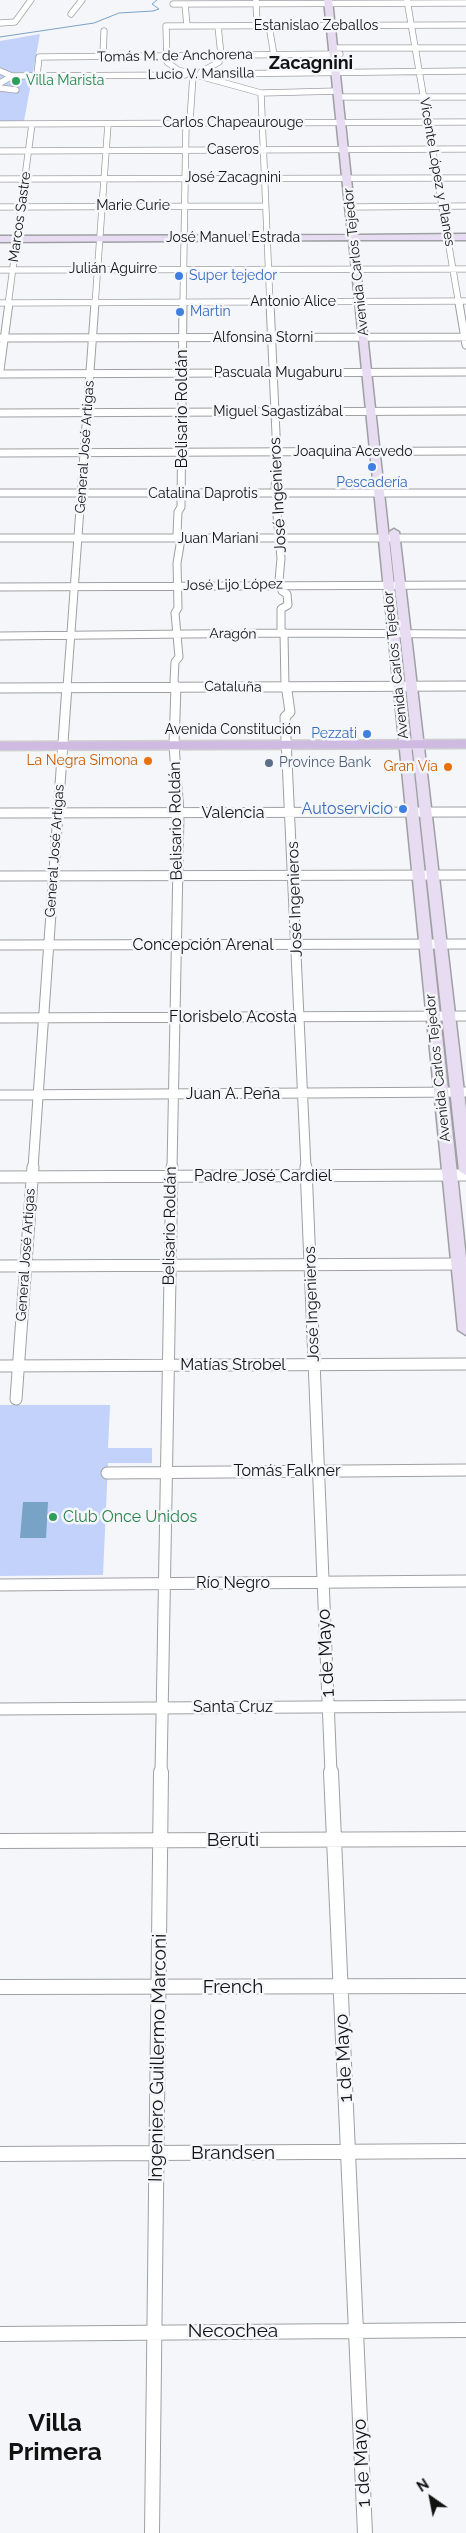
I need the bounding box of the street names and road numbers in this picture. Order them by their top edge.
street label: Estanislao Zeballos [254,18,378,34]
street label: Tomás M. de Anchorena [97,46,253,66]
street label: Lucio V. Mansilla [147,65,255,83]
street label: Vicente López y Planes [416,96,458,248]
street label: Carlos Chapeaurouge [162,115,304,131]
street label: Caseros [207,142,259,158]
street label: José Zacagnini [185,170,281,186]
street label: Marcos Sastre [5,171,35,263]
street label: Avenida Carlos Tejedor [340,187,372,337]
street label: Marie Curie [96,198,170,214]
street label: José Manuel Estrada [166,230,300,246]
street label: Julián Aguirre [69,261,157,277]
street label: Antonio Alice [250,294,336,310]
street label: Alfonsina Storni [213,330,313,346]
street label: Belisario Roldán [172,349,192,469]
street label: Pascuala Mugaburu [214,365,342,381]
street label: General José Artigas [72,380,98,514]
street label: Miguel Sagastizábal [213,404,343,420]
street label: José Ingenieros [265,437,291,553]
street label: Joaquina Acevedo [293,444,413,460]
street label: Catalina Daprotis [148,486,258,502]
street label: Juan Mariani [178,531,258,547]
street label: José Lijo López [183,576,283,594]
street label: Avenida Carlos Tejedor [380,590,412,740]
street label: Aragón [209,625,257,643]
street label: Cataluña [204,678,262,696]
street label: Avenida Constitución [165,722,301,738]
street label: Belisario Roldán [165,761,187,881]
street label: General José Artigas [42,784,68,918]
street label: Valencia [202,803,264,823]
street label: José Ingenieros [283,841,307,957]
street label: Concepción Arenal [133,935,273,955]
street label: Avenida Carlos Tejedor [422,993,454,1143]
street label: Florisbelo Acosta [169,1007,297,1027]
street label: Juan A. Peña [186,1084,280,1104]
street label: Belisario Roldán [159,1166,181,1286]
street label: Padre José Cardiel [194,1166,332,1186]
street label: General José Artigas [13,1188,39,1322]
street label: José Ingenieros [300,1246,324,1362]
street label: Matías Strobel [180,1355,286,1375]
street label: Tomás Falkner [234,1461,340,1481]
street label: Río Negro [196,1573,270,1593]
street label: 1 de Mayo [312,1608,340,1698]
street label: Santa Cruz [193,1697,273,1717]
street label: Beruti [207,1829,259,1851]
street label: Ingeniero Guillermo Marconi [144,1934,172,2182]
street label: French [203,1976,263,1998]
street label: 1 de Mayo [330,2013,358,2103]
street label: Brandsen [191,2142,275,2164]
street label: Necochea [188,2320,278,2342]
street label: 1 de Mayo [348,2418,376,2508]

